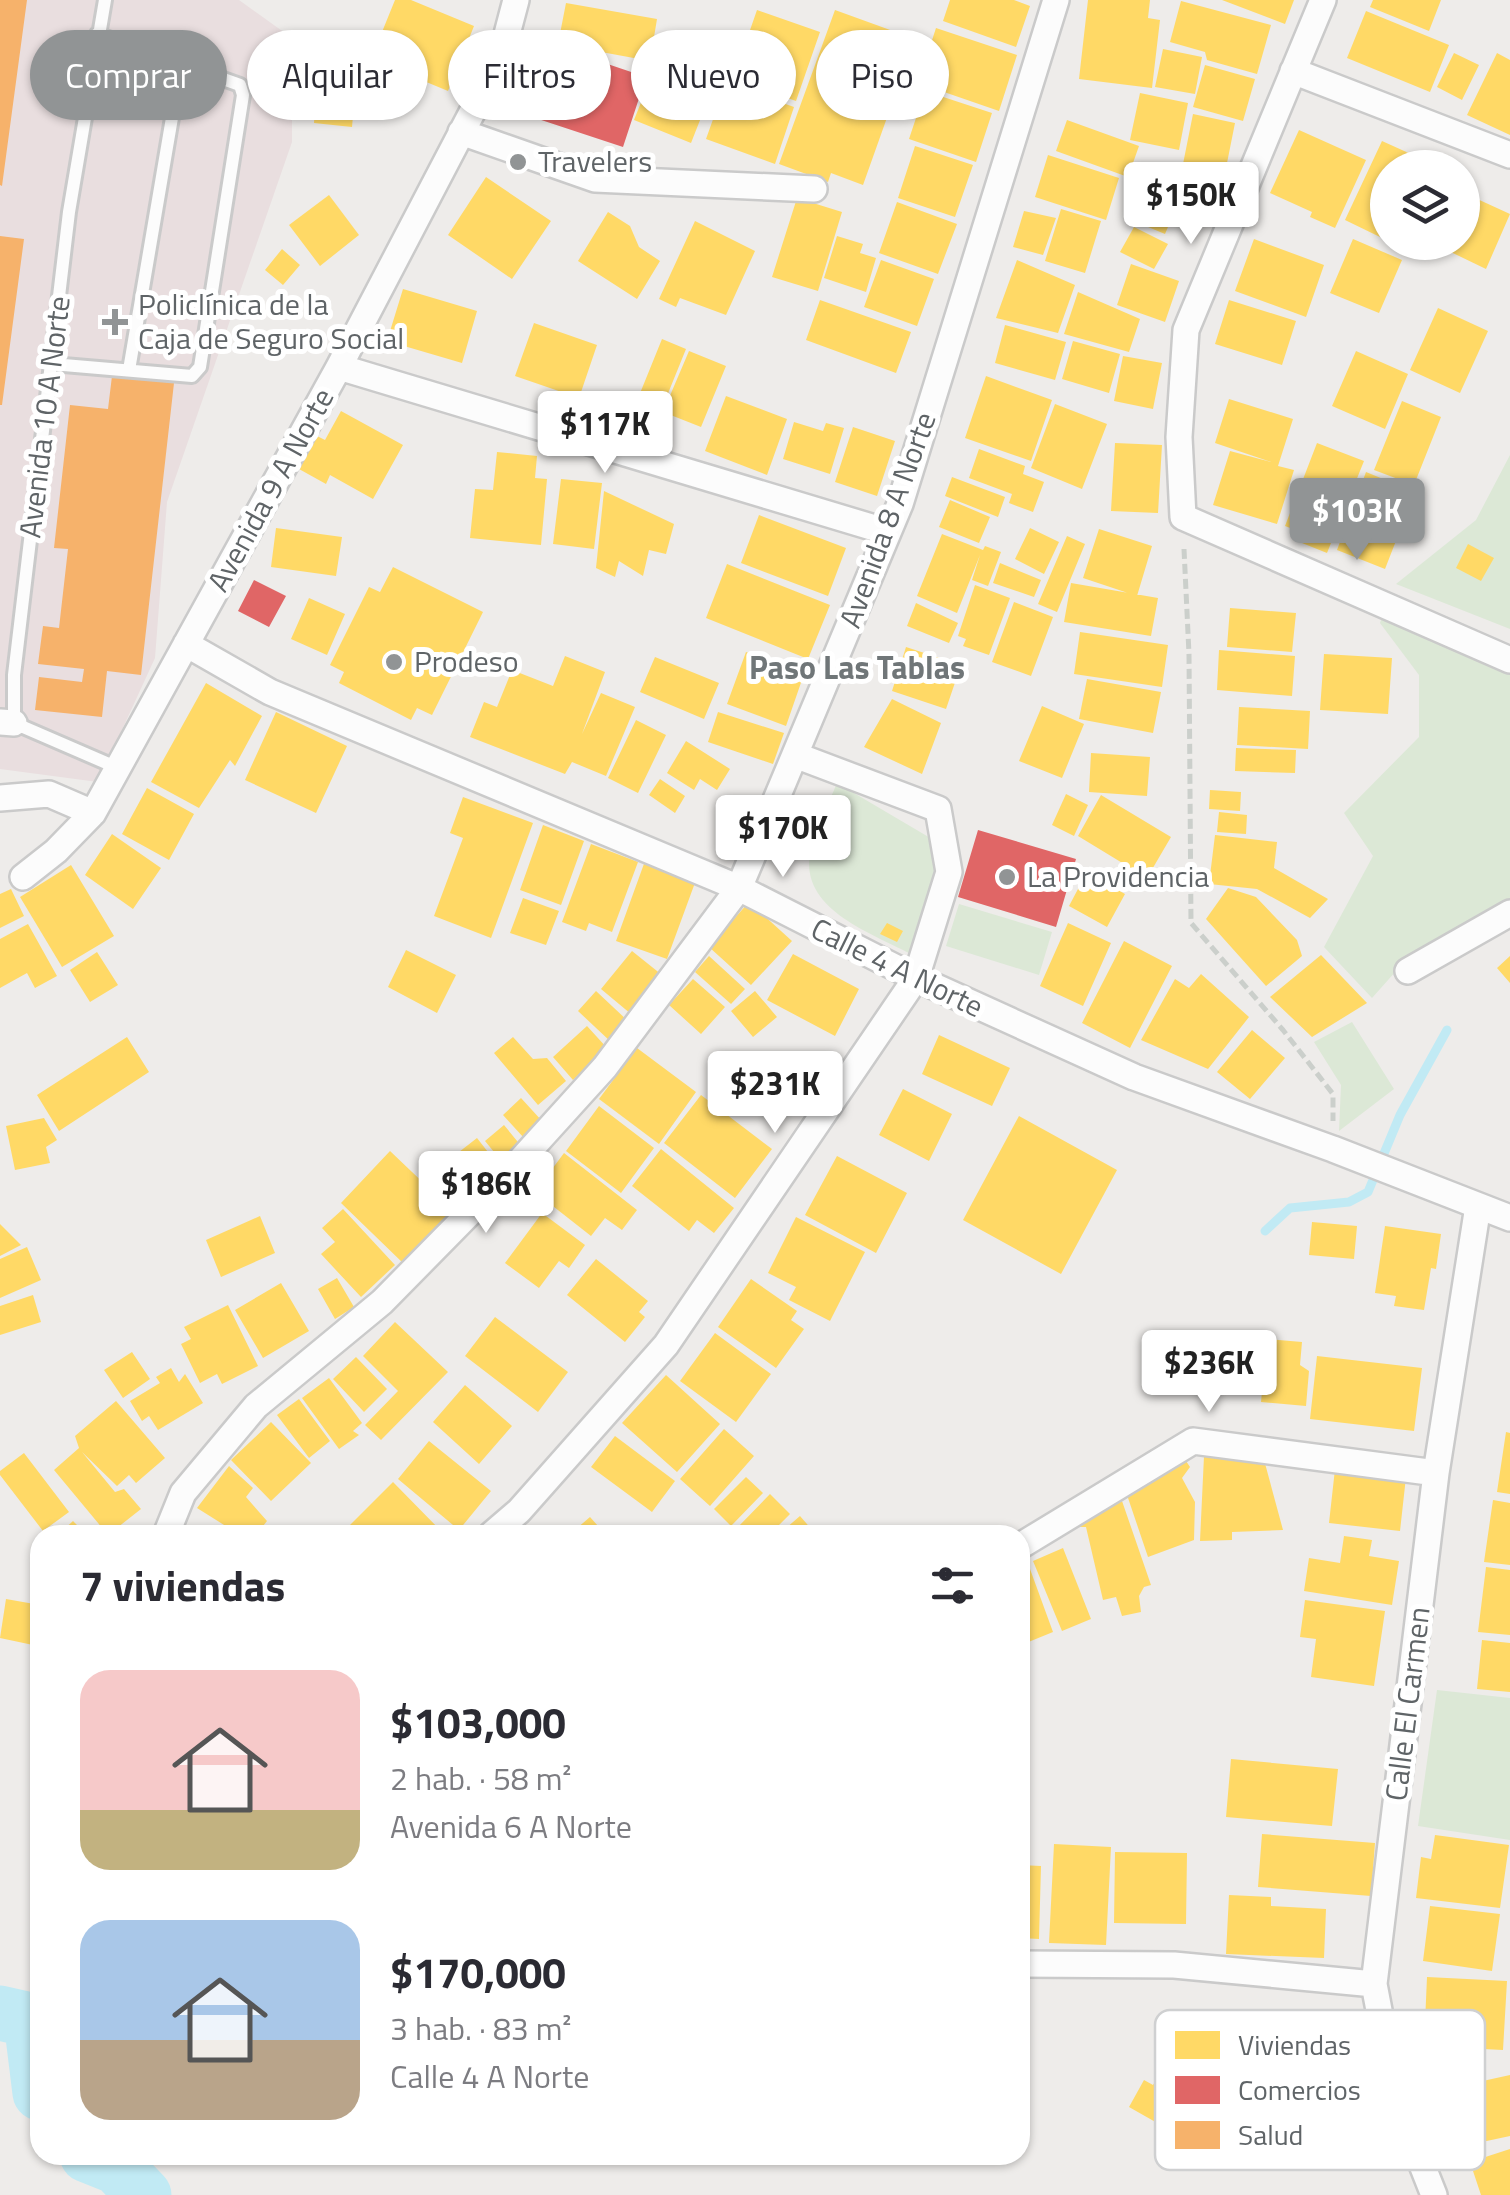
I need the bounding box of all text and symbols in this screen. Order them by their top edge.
chip: Comprar [30,30,227,120]
chip: Alquilar [247,30,428,120]
chip: Filtros [448,30,611,120]
chip: Nuevo [631,30,796,120]
chip: Piso [816,30,949,120]
place label: Travelers [538,138,652,184]
map controls [1370,150,1480,260]
button: layers [1370,150,1480,260]
marker: Travelers [507,151,529,173]
pin: $150K [1121,162,1261,247]
text: $150K [1146,170,1236,218]
place label: Policlínica de la Caja de Seguro Social [138,281,404,361]
street label: Avenida 10 A Norte [6,293,82,541]
marker: Policlínica de la Caja de Seguro Social [102,309,128,335]
street label: Avenida 9 A Norte [195,379,345,600]
pin: $117K [535,391,675,476]
text: $117K [560,399,650,447]
street label: Avenida 8 A Norte [827,405,947,634]
pin: $103K [1287,478,1427,563]
text: $103K [1312,486,1402,534]
place label: Prodeso [414,638,519,684]
district label: Paso Las Tablas [749,643,965,691]
marker: Prodeso [383,651,405,673]
pin: $170K [713,795,853,880]
text: $170K [738,803,828,851]
place label: La Providencia [1027,853,1209,899]
marker: La Providencia [996,866,1018,888]
street label: Calle 4 A Norte [803,905,992,1029]
pin: $231K [705,1051,845,1136]
text: $231K [730,1059,820,1107]
pin: $186K [416,1151,556,1236]
text: $186K [441,1159,531,1207]
pin: $236K [1139,1330,1279,1415]
text: $236K [1164,1338,1254,1386]
text: 7 viviendas [80,1553,285,1617]
icon: filters [925,1558,980,1613]
street label: Calle El Carmen [1372,1604,1442,1804]
text: $103,000 [390,1690,566,1754]
icon: home [160,1710,280,1830]
text: 2 hab. · 58 m² [390,1754,572,1802]
text: Avenida 6 A Norte [390,1802,632,1850]
text: $170,000 [390,1940,566,2004]
icon: home [160,1960,280,2080]
text: 3 hab. · 83 m² [390,2004,572,2052]
legend [1155,2010,1485,2170]
text: Viviendas [1238,2023,1351,2066]
text: Calle 4 A Norte [390,2052,589,2100]
text: Comercios [1238,2068,1361,2111]
text: Salud [1238,2113,1303,2156]

